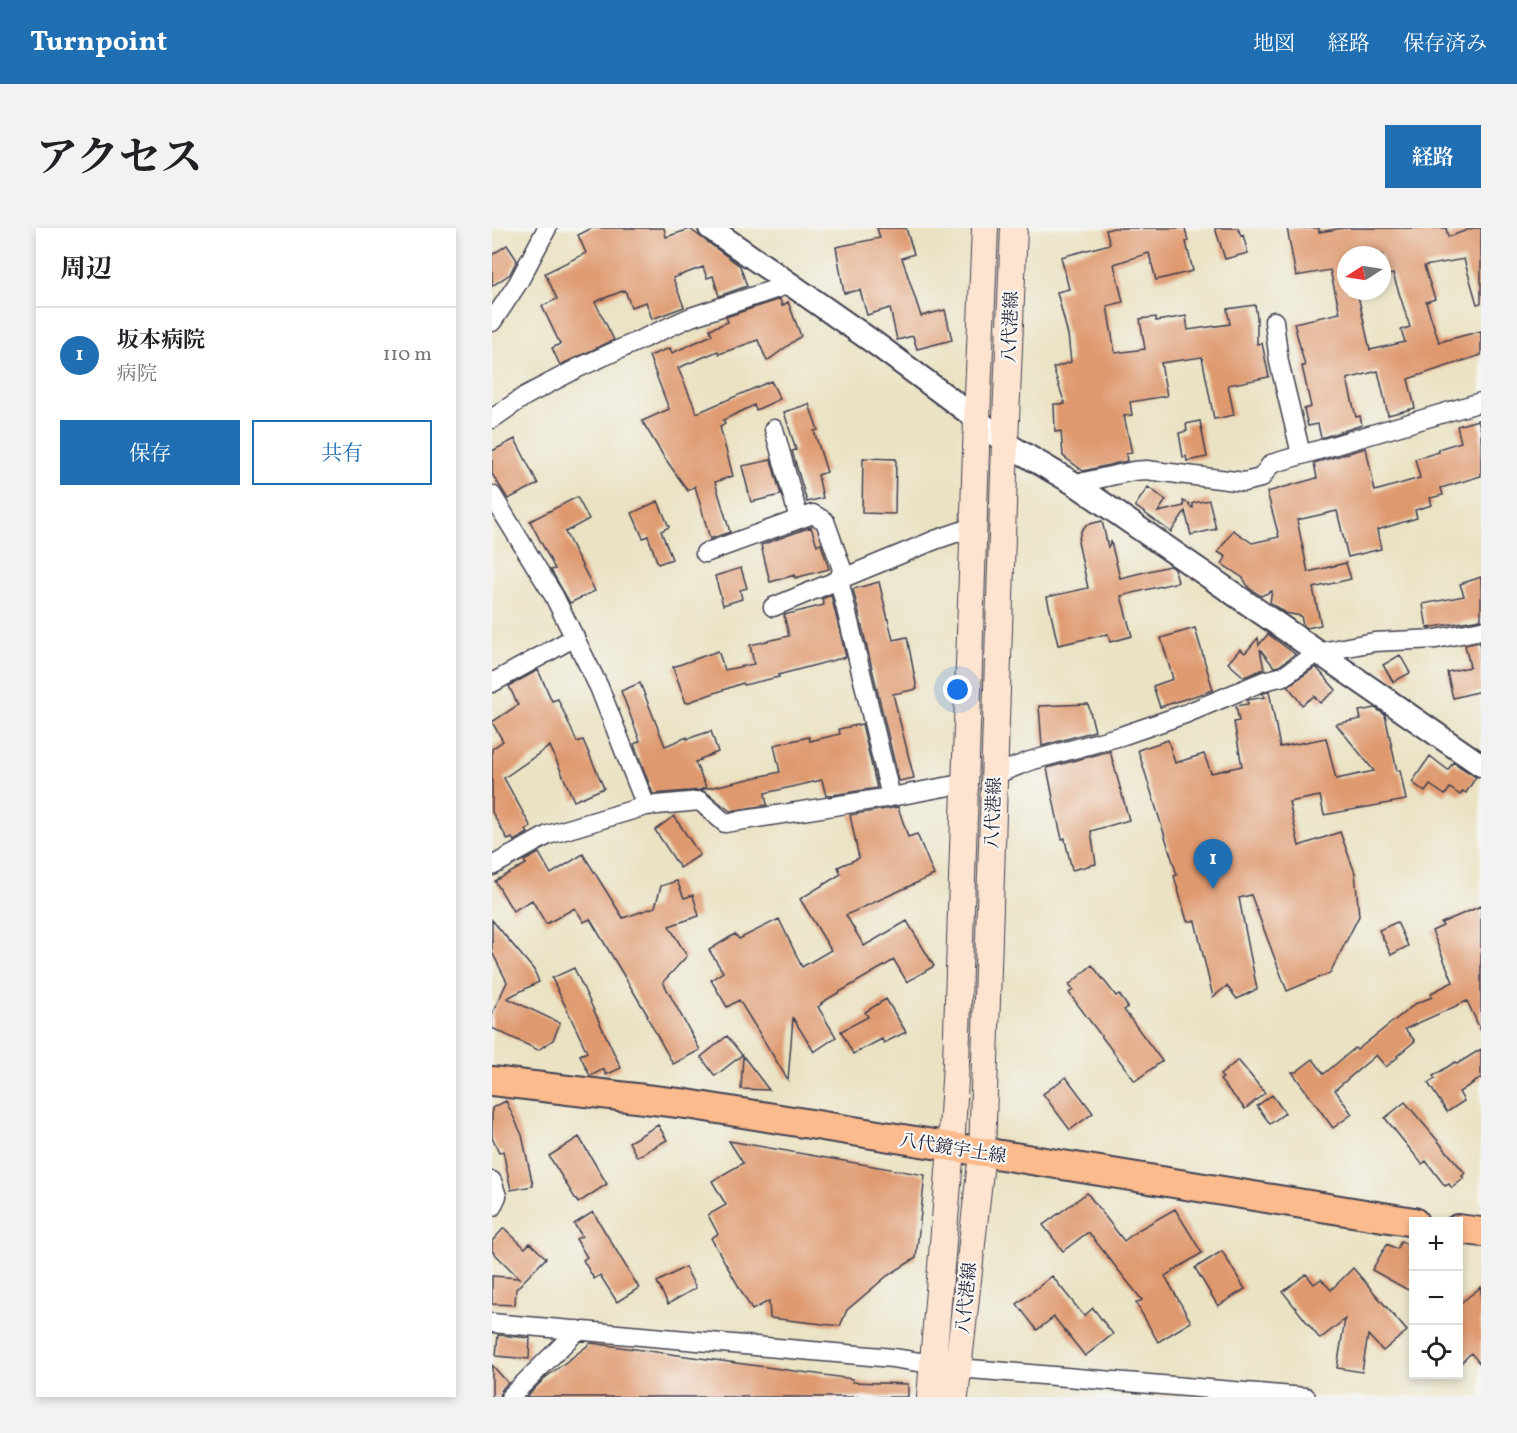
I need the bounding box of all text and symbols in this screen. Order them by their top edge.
text: Turnpoint [30,23,167,62]
text: 地図 [1253,30,1295,59]
text: 経路 [1328,30,1370,59]
text: 保存済み [1403,30,1487,59]
button: 経路 [1385,125,1481,188]
text: アクセス [36,131,203,190]
north arrow [1337,246,1391,300]
text: 周辺 [60,252,112,288]
street label: 八代港線 [998,291,1025,363]
text: 坂本病院 [117,326,205,357]
text: 1 [75,341,84,369]
text: 110 m [383,341,432,369]
text: 病院 [117,361,157,389]
button: 保存 [60,420,240,485]
button: 共有 [252,420,432,485]
your location [943,675,972,704]
street label: 八代港線 [981,777,1008,849]
pin: 1 [1194,840,1232,889]
street label: 八代鏡宇土線 [897,1129,1008,1170]
map controls [1409,1217,1463,1379]
button: + [1409,1217,1463,1271]
street label: 八代港線 [951,1261,984,1335]
button: − [1409,1271,1463,1325]
button: locate [1409,1325,1463,1379]

